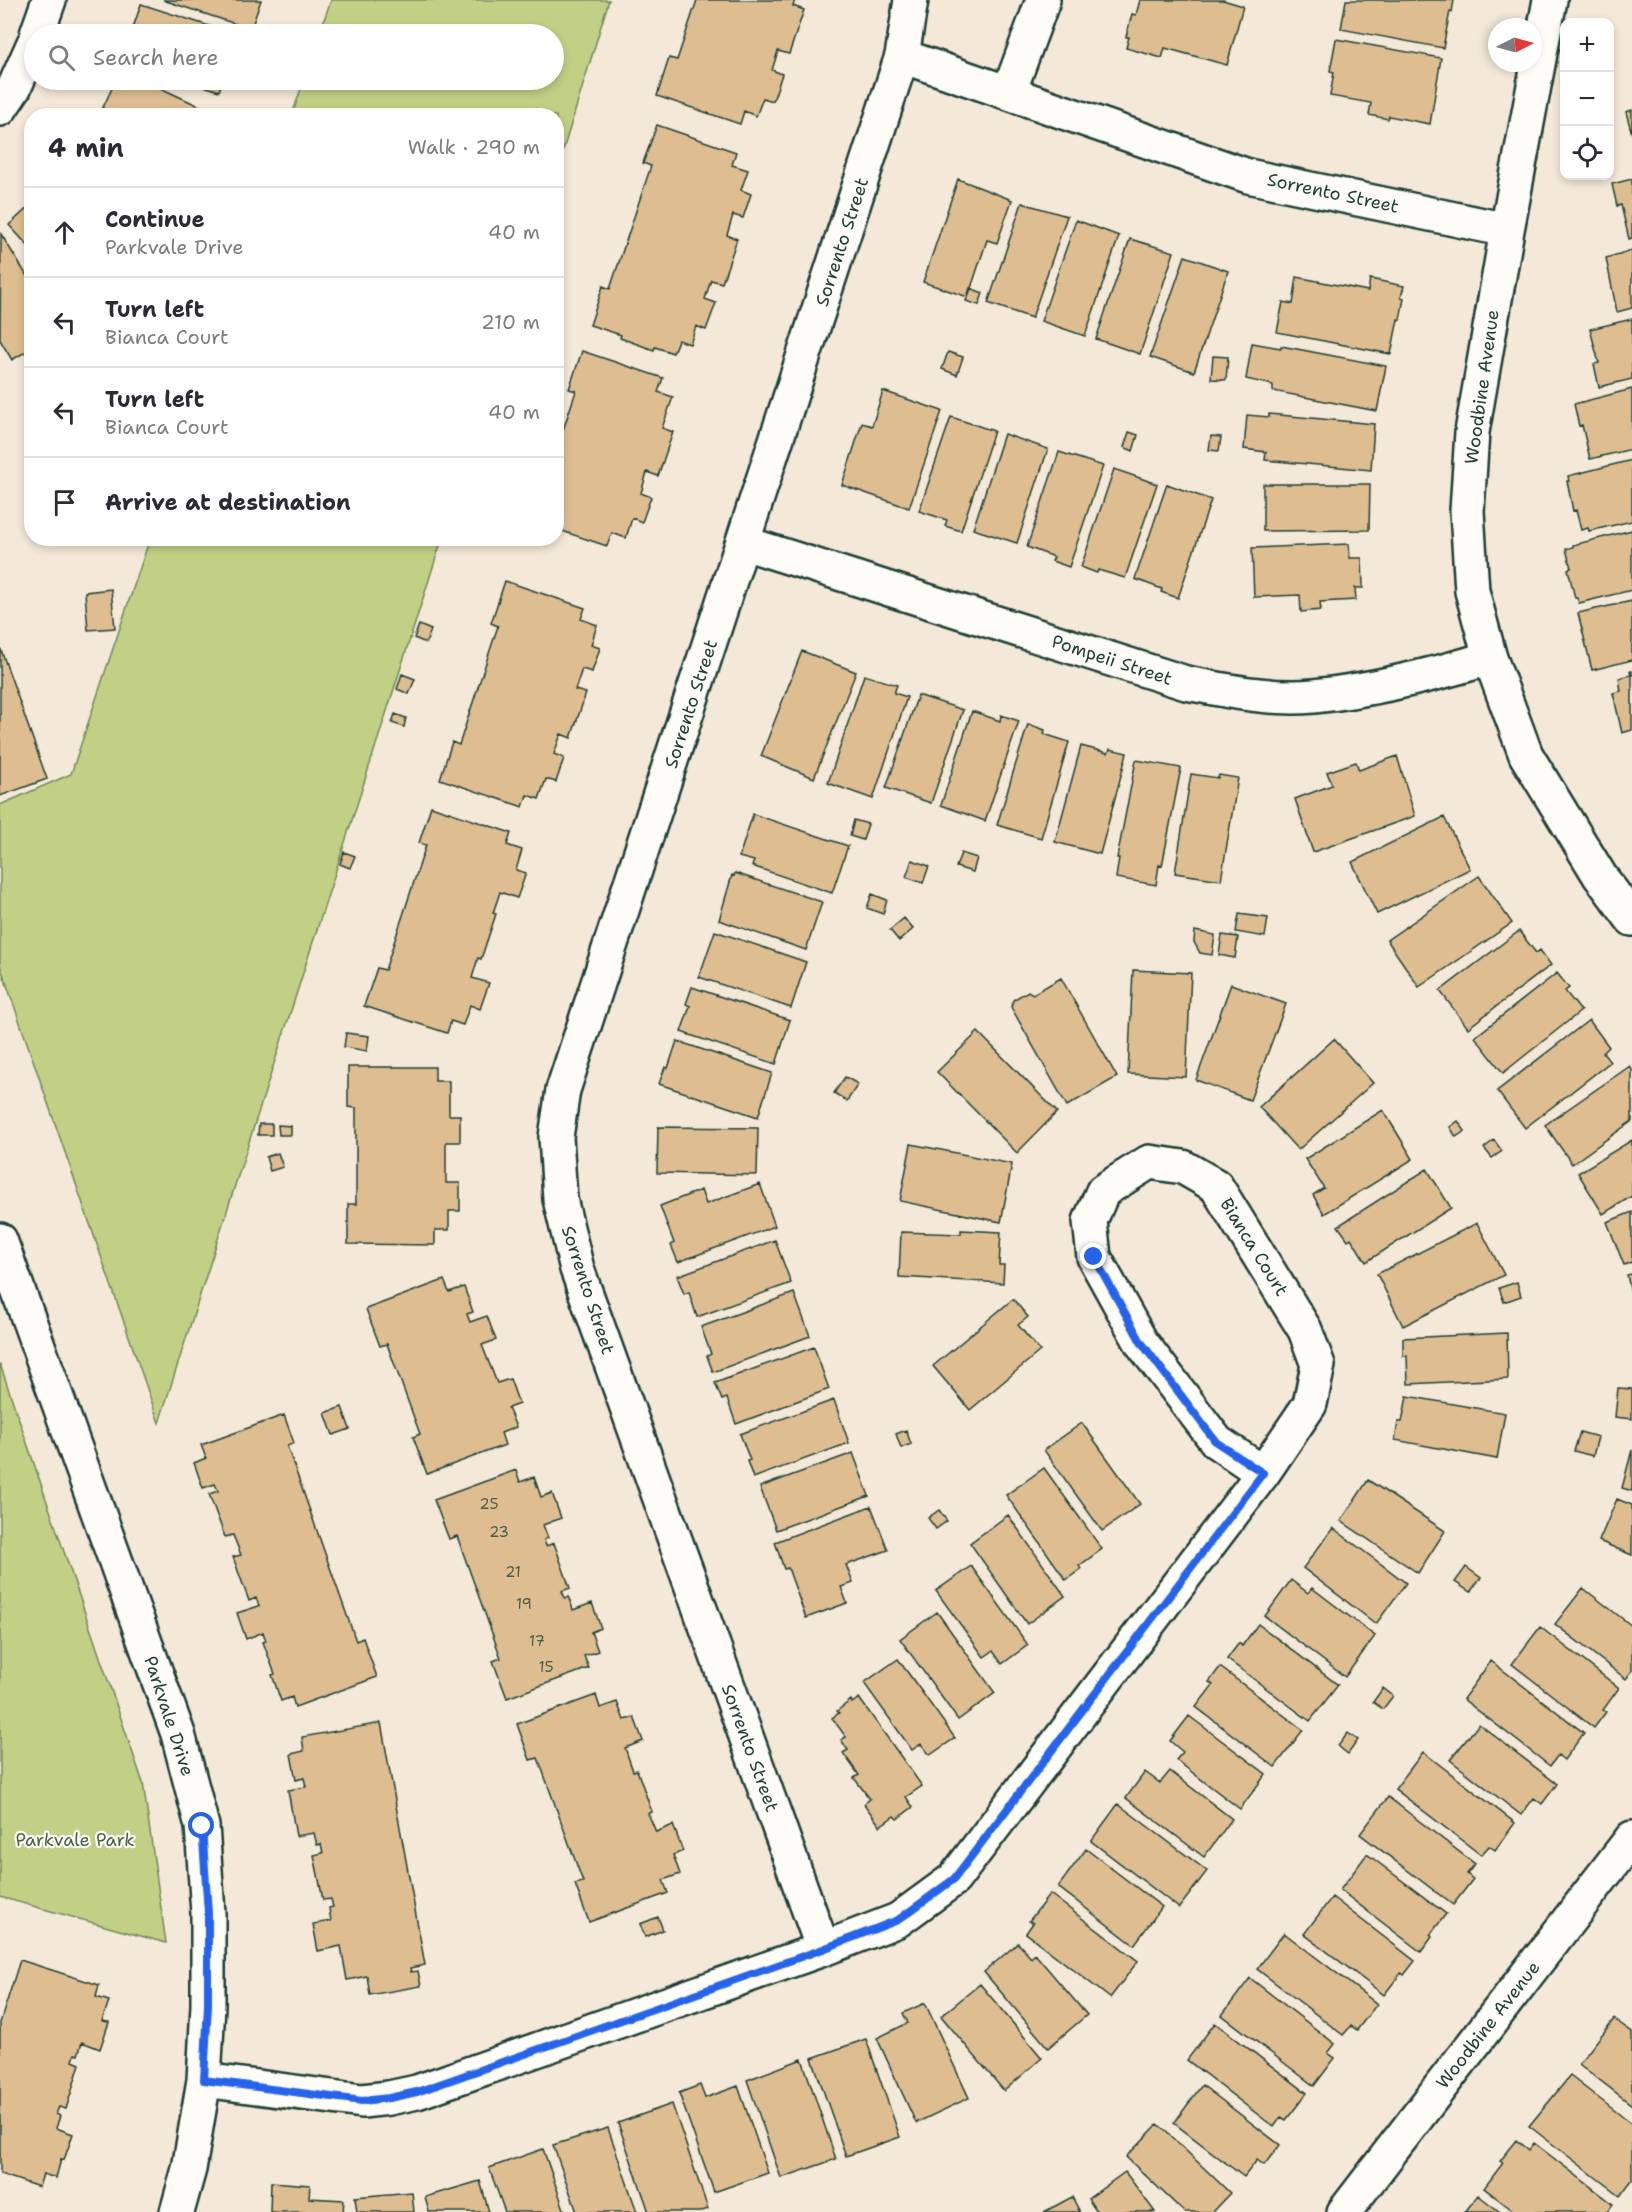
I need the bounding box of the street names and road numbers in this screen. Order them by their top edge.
street label: Sorrento Street [1265,167,1401,219]
street label: Sorrento Street [810,174,874,309]
street label: Woodbine Avenue [1459,308,1505,466]
street label: Pompeii Street [1049,629,1176,691]
street label: Sorrento Street [659,636,723,771]
street label: Bianca Court [1214,1193,1294,1301]
street label: Sorrento Street [556,1223,620,1358]
street label: Parkvale Drive [138,1653,200,1779]
street label: Sorrento Street [716,1681,784,1815]
street label: Woodbine Avenue [1431,1956,1545,2094]

